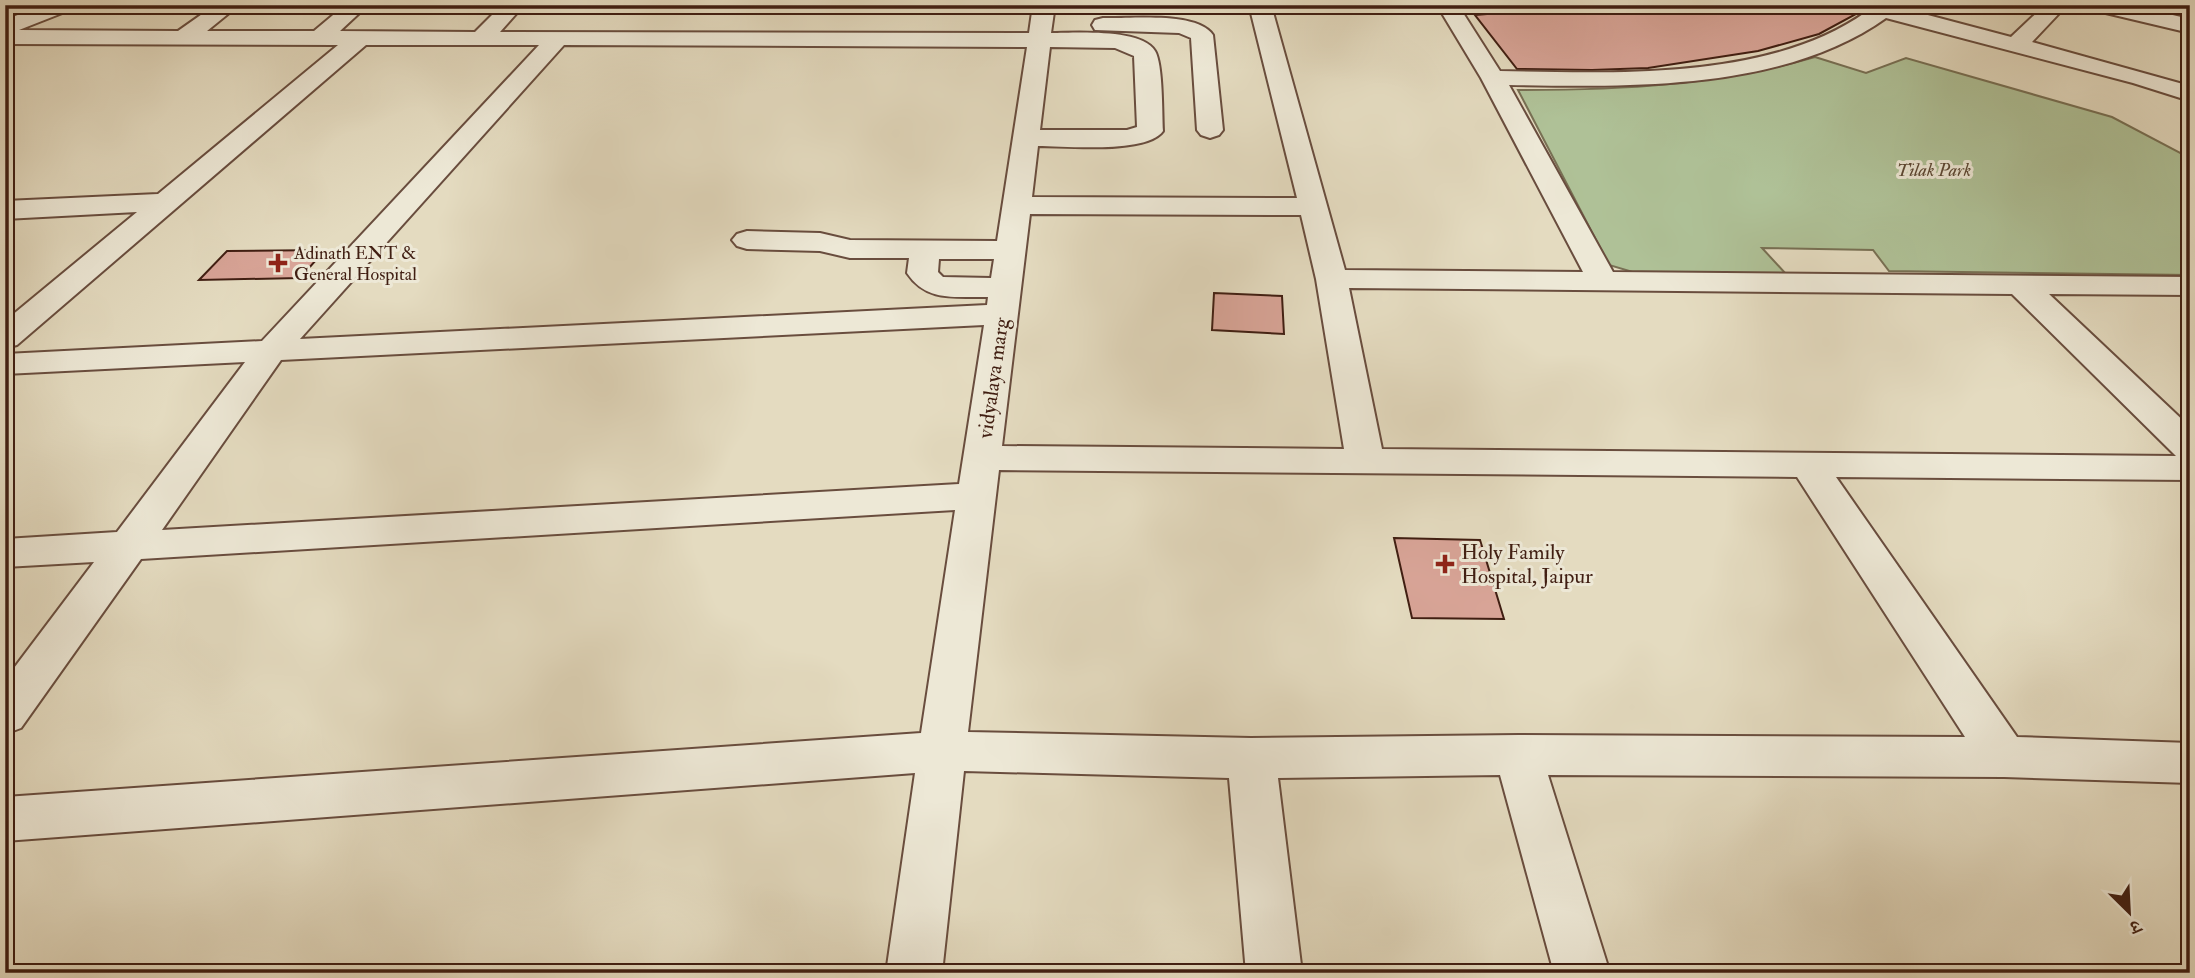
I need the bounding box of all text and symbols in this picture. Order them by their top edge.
park label: Tilak Park [1897,159,1971,182]
place label: Adinath ENT & General Hospital [293,242,417,286]
marker: Adinath ENT & General Hospital [268,253,288,273]
street label: vidyalaya marg [972,315,1015,441]
place label: Holy Family Hospital, Jaipur [1461,539,1593,590]
marker: Holy Family Hospital, Jaipur [1435,554,1455,574]
north arrow [2094,876,2164,946]
text: उ [2125,913,2147,940]

